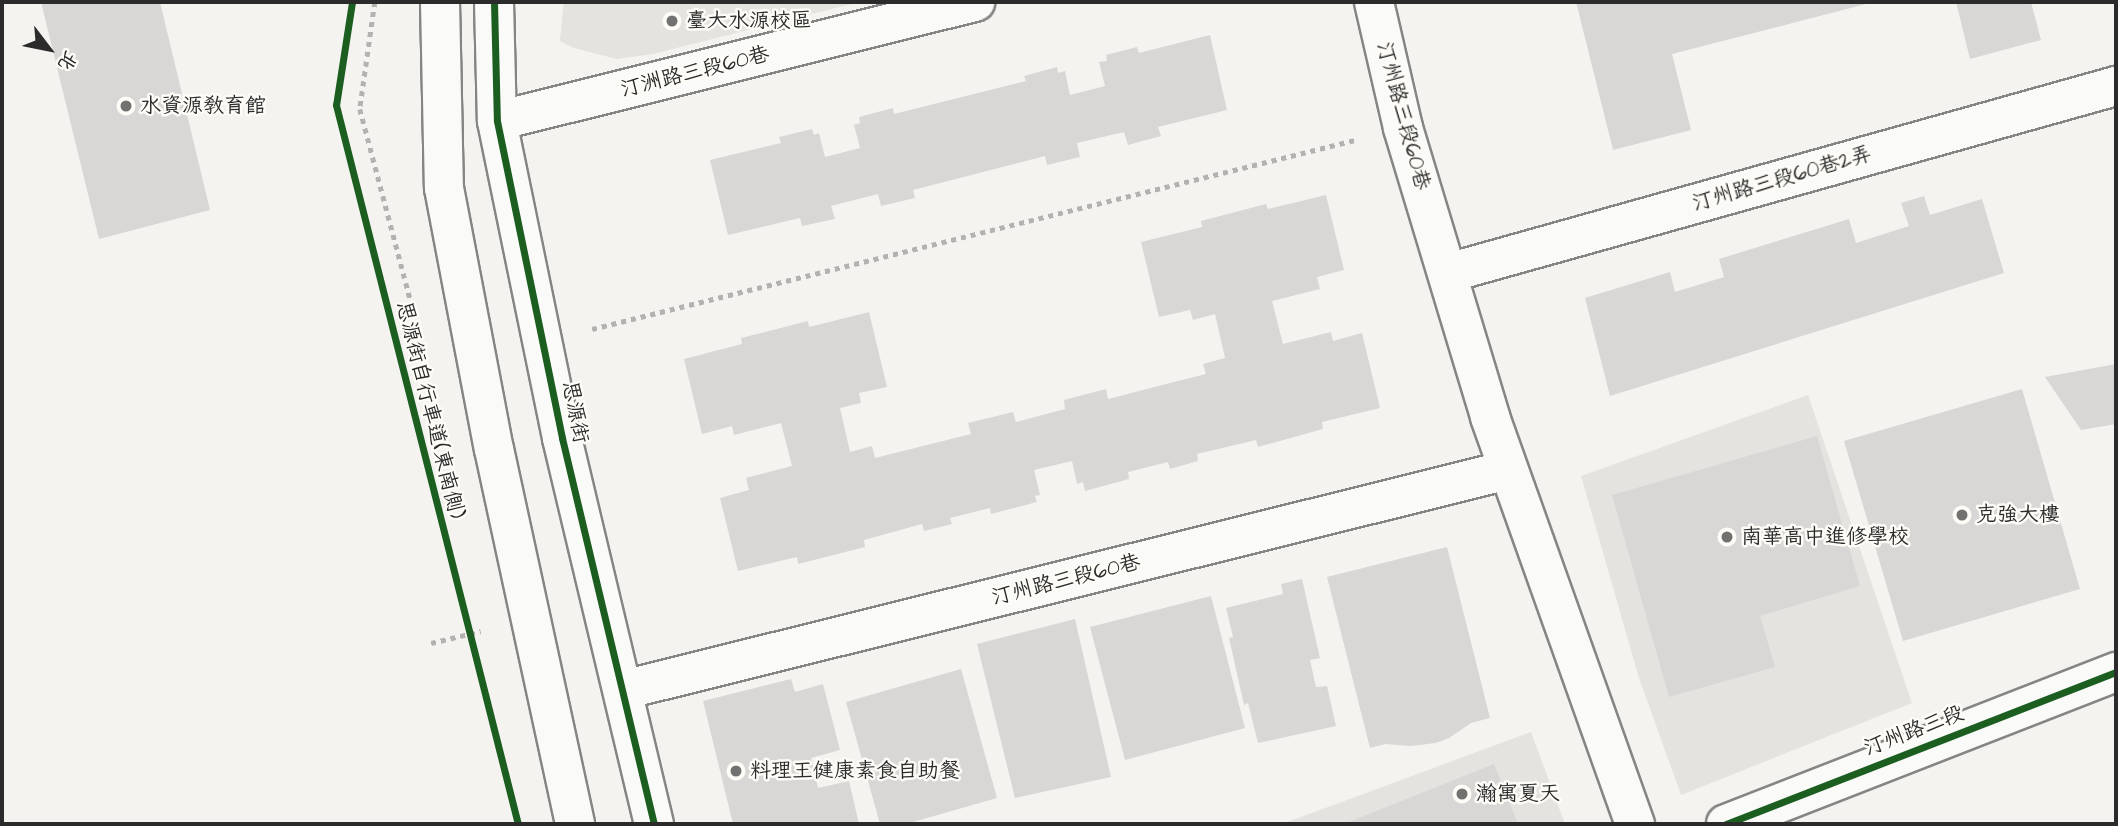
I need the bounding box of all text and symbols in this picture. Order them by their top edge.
place label: 臺大水源校區 [686,8,812,34]
marker: 臺大水源校區 [664,13,680,29]
north arrow [14,14,84,84]
street label: 汀州路三段60巷 [1371,39,1435,193]
street label: 汀洲路三段60巷 [618,41,772,103]
text: 北 [51,45,84,76]
place label: 水資源教育館 [140,93,266,119]
marker: 水資源教育館 [118,98,134,114]
street label: 汀州路三段60巷2弄 [1689,141,1875,217]
street label: 思源街自行車道(東南側) [391,298,469,522]
street label: 思源街 [557,379,593,445]
place label: 克強大樓 [1976,502,2060,528]
marker: 克強大樓 [1954,507,1970,523]
place label: 南華高中進修學校 [1741,524,1909,550]
marker: 南華高中進修學校 [1719,529,1735,545]
street label: 汀州路三段60巷 [989,549,1143,611]
street label: 汀州路三段 [1860,700,1968,762]
place label: 料理王健康素食自助餐 [750,758,960,784]
marker: 料理王健康素食自助餐 [728,763,744,779]
place label: 瀚寓夏天 [1476,781,1560,807]
marker: 瀚寓夏天 [1454,786,1470,802]

